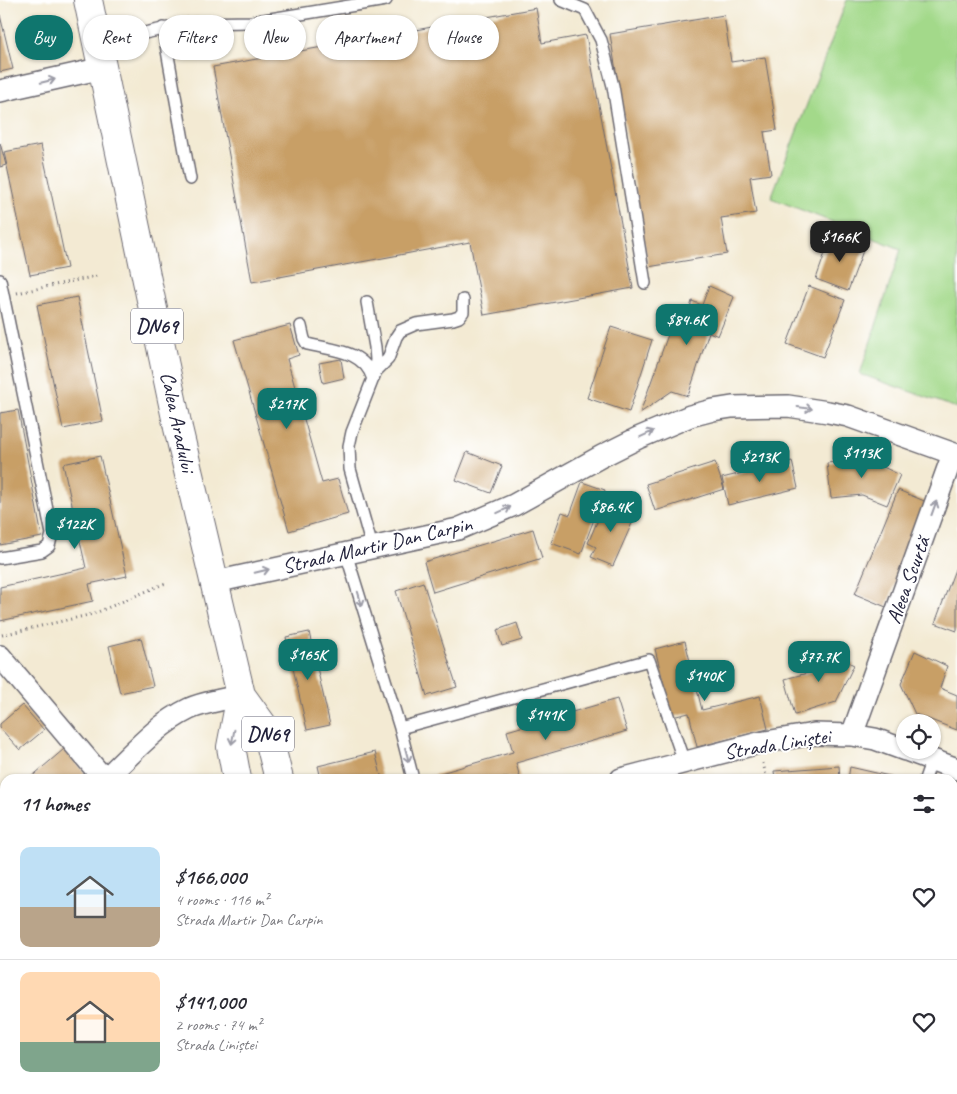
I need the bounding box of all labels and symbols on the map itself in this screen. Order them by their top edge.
one-way arrow [39,76,55,85]
pin: $166K [805,220,875,263]
pin: $84.6K [646,304,728,346]
road number: DN69 [131,308,183,344]
street label: Calea Aradului [155,370,202,477]
pin: $217K [252,388,322,430]
one-way arrow [796,404,812,414]
one-way arrow [639,428,654,438]
pin: $113K [827,436,897,479]
pin: $213K [725,440,795,483]
pin: $86.4K [570,490,652,533]
one-way arrow [930,501,939,516]
one-way arrow [496,505,511,514]
pin: $122K [40,508,110,550]
street label: Strada Martir Dan Carpin [280,510,475,579]
street label: Aleea Scurtă [880,531,936,627]
one-way arrow [254,566,270,575]
one-way arrow [356,591,365,607]
pin: $165K [273,638,343,681]
pin: $77.7K [778,640,860,683]
pin: $140K [670,660,740,702]
pin: $141K [511,698,581,741]
road number: DN69 [242,716,294,752]
street label: Strada Liniștei [722,722,835,765]
one-way arrow [228,729,237,745]
one-way arrow [402,746,412,762]

